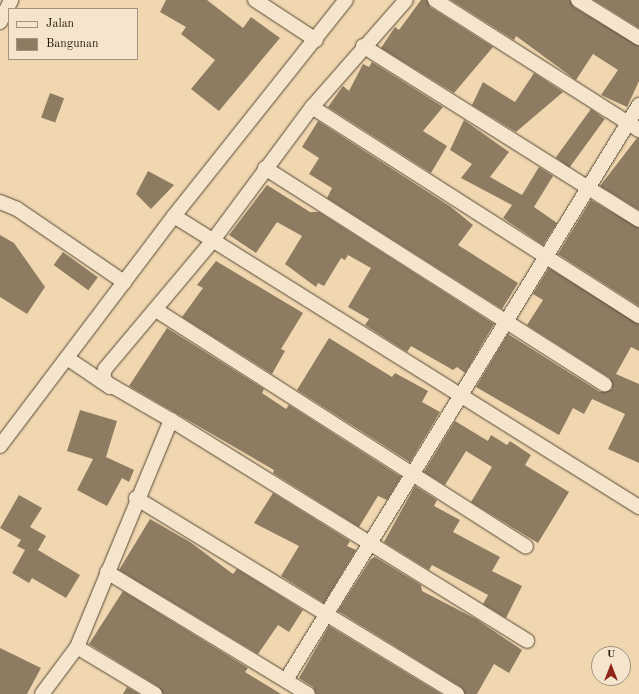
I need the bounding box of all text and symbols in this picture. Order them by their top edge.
legend [8,8,138,60]
text: Jalan [46,18,74,30]
text: Bangunan [46,38,98,50]
north arrow [591,646,631,686]
text: U [607,649,615,660]

